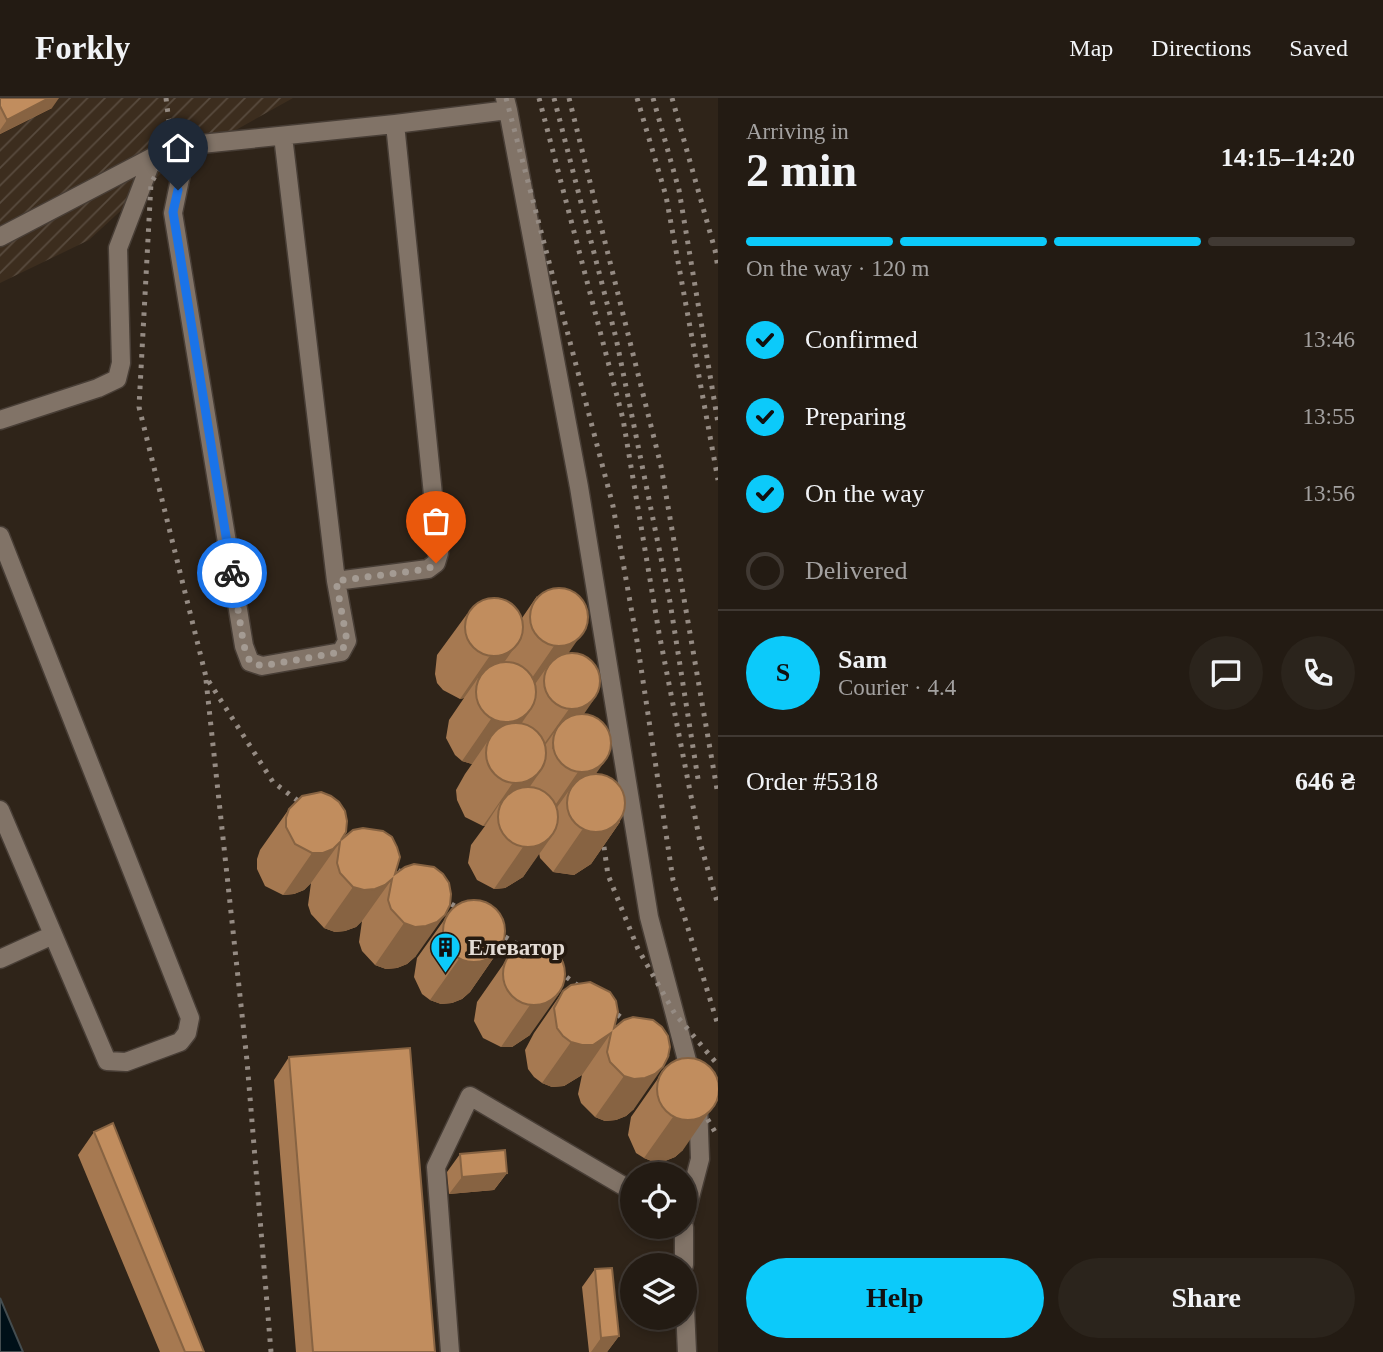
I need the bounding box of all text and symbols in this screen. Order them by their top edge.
text: Forkly [35,30,130,66]
text: Map [1069,35,1113,61]
text: Directions [1151,35,1251,61]
text: Saved [1289,35,1348,61]
pin [148,118,208,190]
text: Arriving in [746,119,849,144]
icon: home [159,129,197,167]
text: 14:15–14:20 [1221,143,1355,172]
text: 2 min [746,145,857,196]
text: On the way · 120 m [746,256,929,281]
icon: check [746,321,784,359]
text: Confirmed [805,325,918,354]
text: 13:46 [1303,327,1355,352]
icon: check [746,398,784,436]
text: Preparing [805,402,906,431]
text: 13:55 [1303,404,1355,429]
icon: check [746,475,784,513]
text: On the way [805,479,925,508]
text: 13:56 [1303,481,1355,506]
pin [406,491,466,563]
icon: bag [417,502,455,540]
courier [197,538,267,608]
icon: bike [213,554,251,592]
text: Delivered [805,556,908,585]
button: chat [1189,636,1263,710]
button: phone [1281,636,1355,710]
text: Sam [838,645,887,674]
text: S [776,658,790,687]
text: Courier · 4.4 [838,675,956,700]
text: Order #5318 [746,767,878,796]
text: 646 ₴ [1295,767,1355,796]
building icon: Елеватор [428,930,462,974]
place label: Елеватор [468,935,565,960]
map controls [620,1162,697,1330]
button: locate [620,1162,697,1239]
button: layers [620,1253,697,1330]
button: Help [746,1258,1044,1338]
button: Share [1058,1258,1355,1338]

